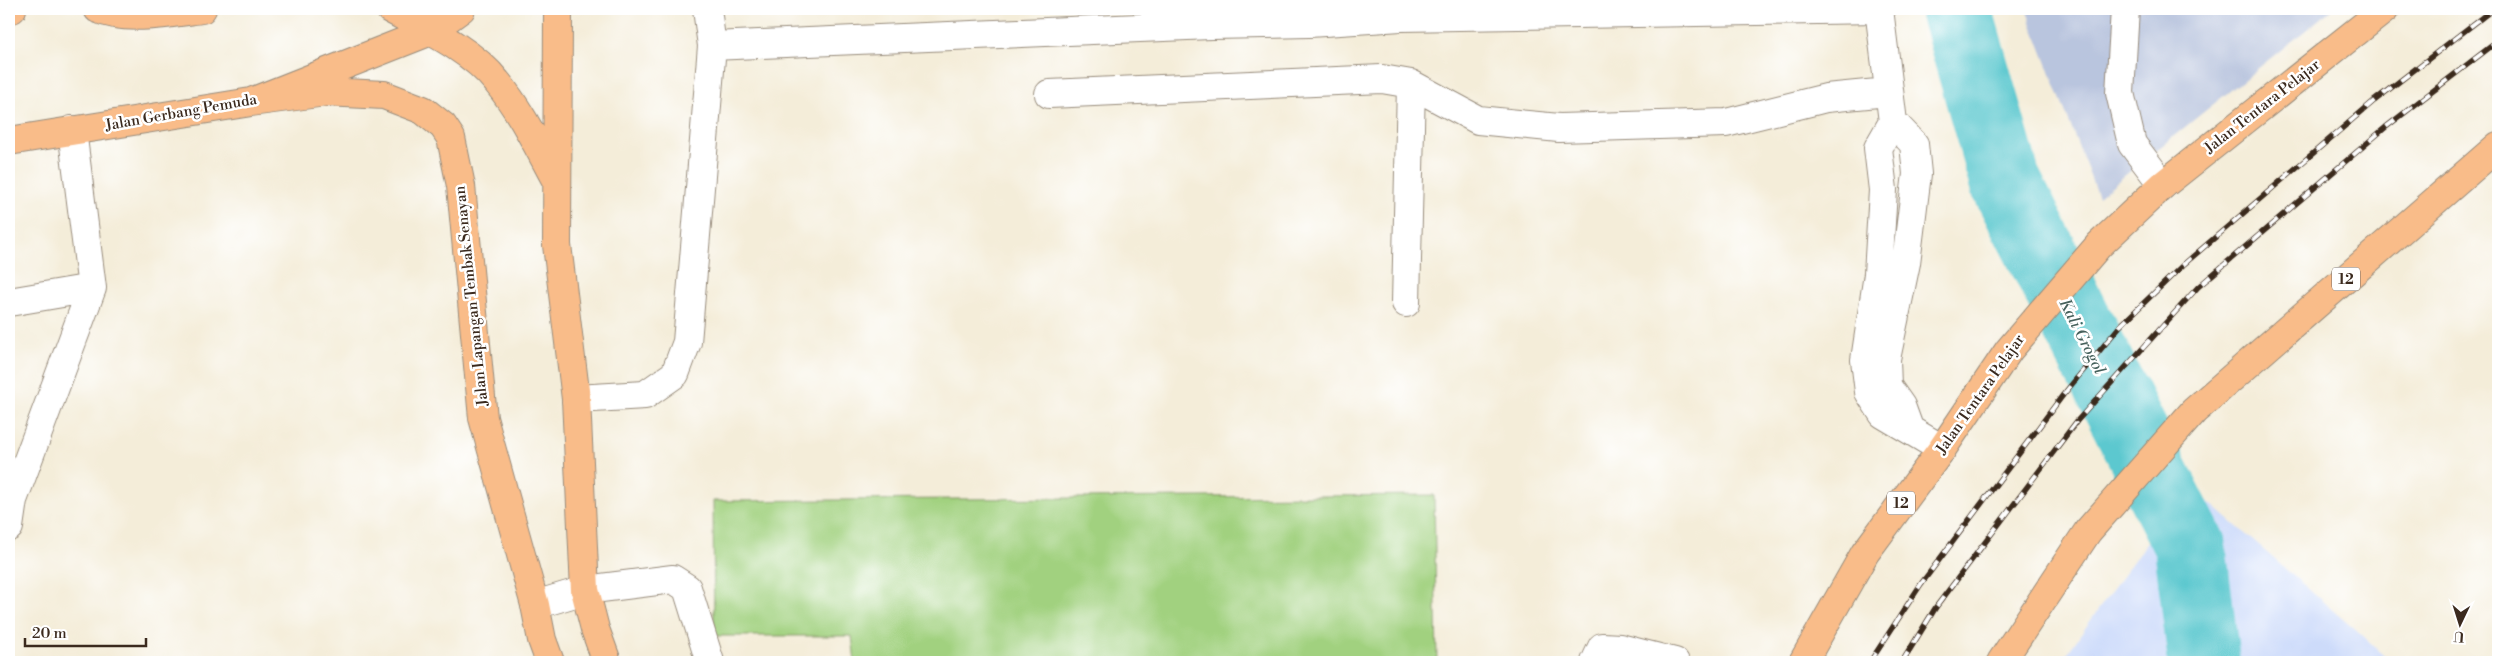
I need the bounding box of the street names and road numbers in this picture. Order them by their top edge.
street label: Jalan Tentara Pelajar [2200,55,2324,158]
street label: Jalan Gerbang Pemuda [103,90,259,135]
street label: Jalan Lapangan Tembak Senayan [450,185,493,408]
road number: 12 [2332,268,2360,290]
street label: Jalan Tentara Pelajar [1931,330,2029,459]
road number: 12 [1887,492,1915,514]

